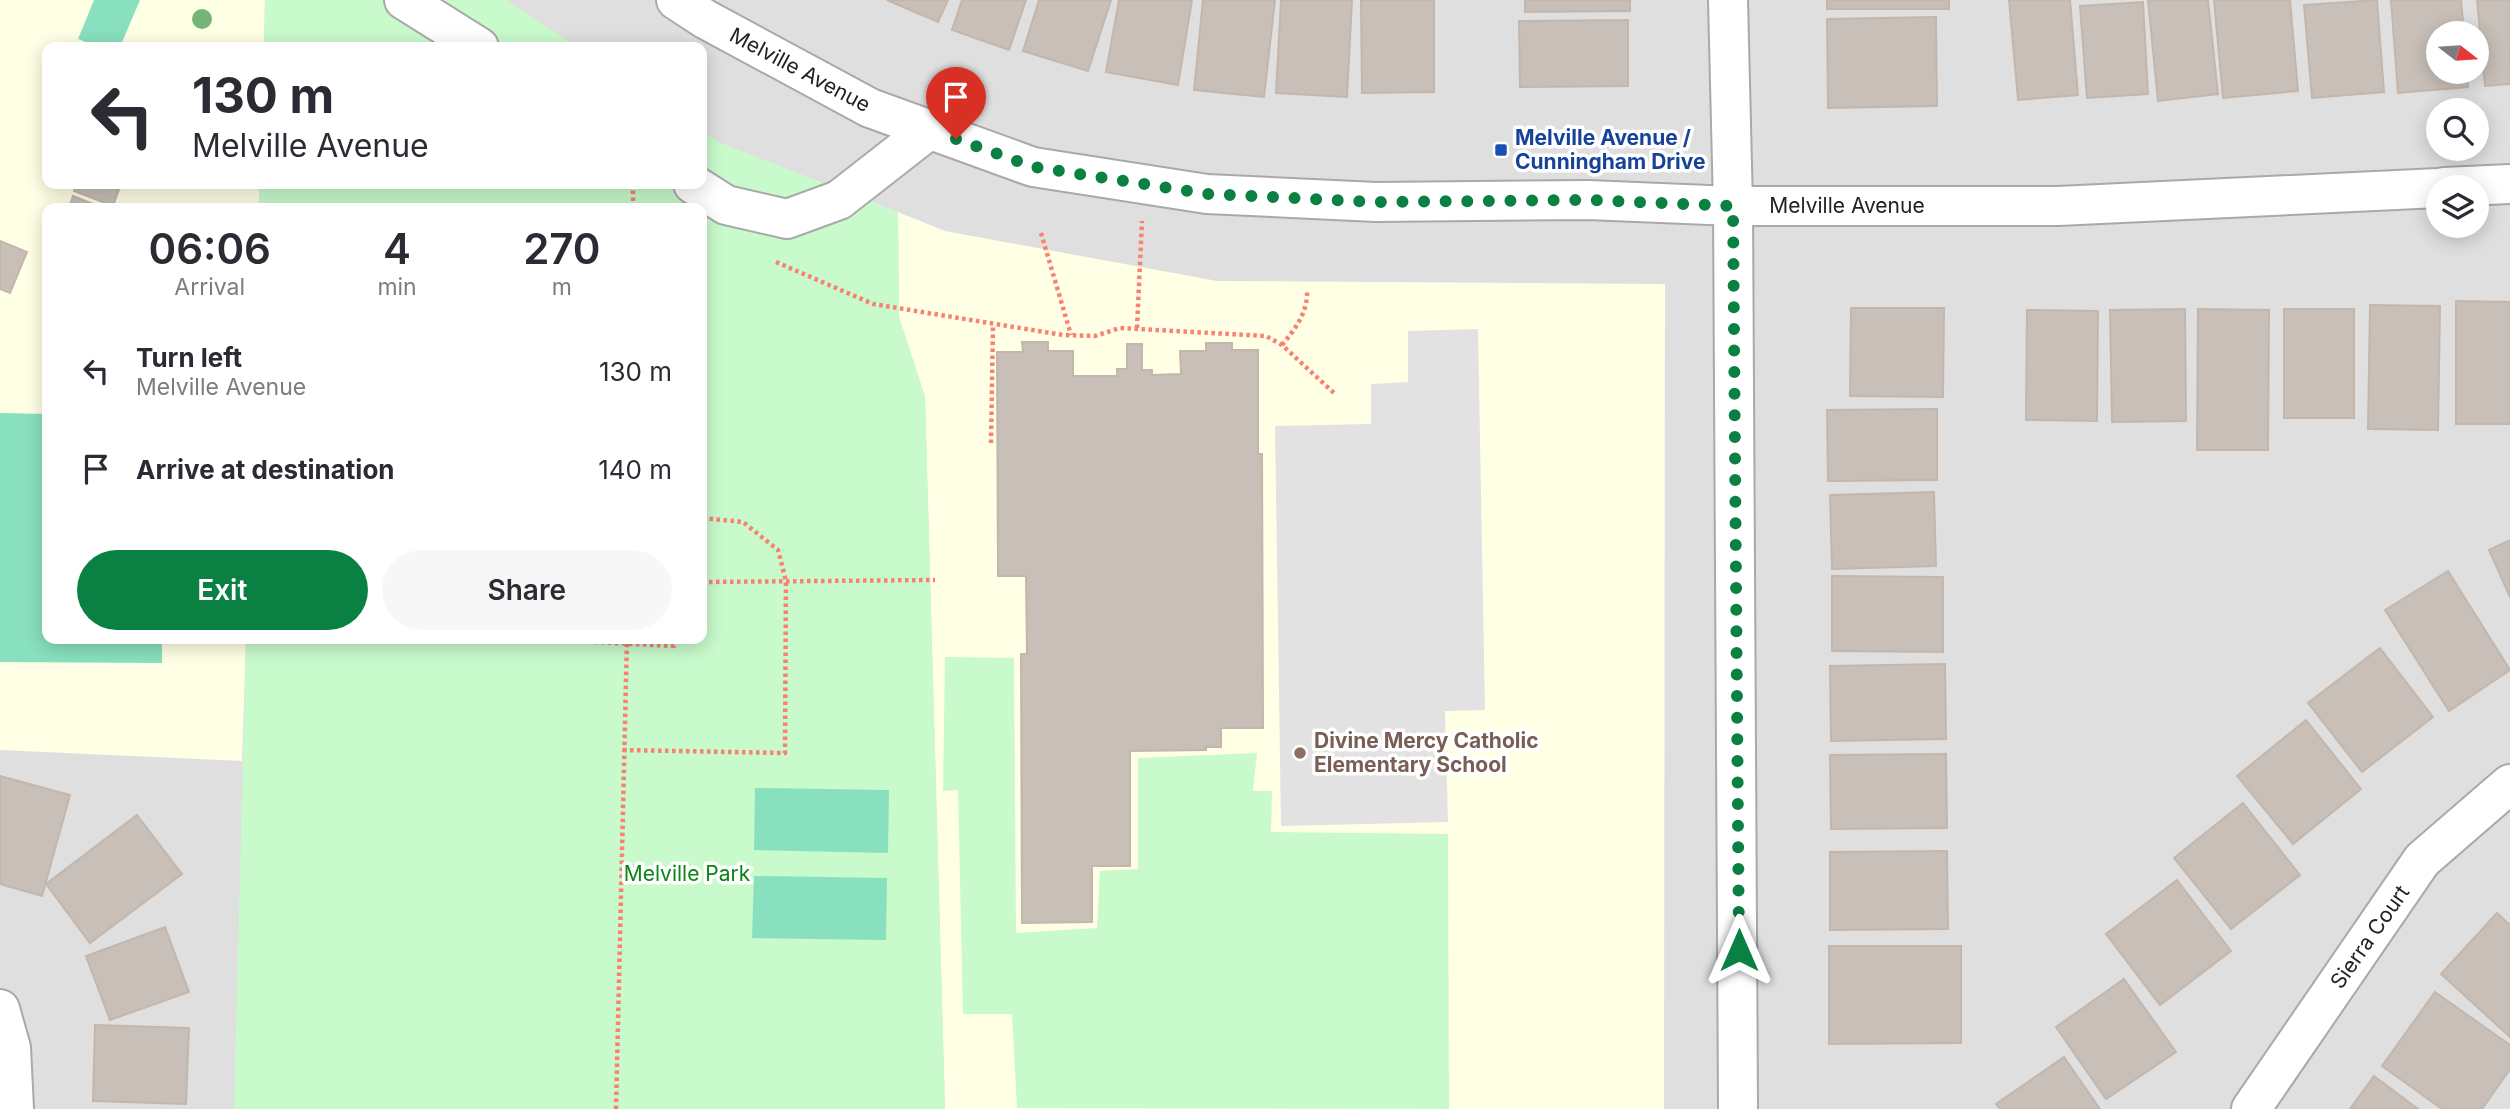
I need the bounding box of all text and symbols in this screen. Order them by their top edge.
north arrow [2426,21,2488,84]
map controls [2426,21,2489,238]
street label: Melville Avenue [726,22,875,117]
text: 130 m [192,66,334,125]
pin [926,67,986,139]
icon: left [77,70,168,161]
icon: arrive [937,78,975,116]
button: search [2426,98,2489,161]
place label: Melville Avenue / Cunningham Drive [1515,125,1705,174]
text: Melville Avenue [192,126,429,165]
marker: Melville Avenue / Cunningham Drive [1493,142,1509,158]
button: layers [2426,175,2489,238]
street label: Melville Avenue [1769,193,1925,218]
text: 06:06 [148,223,271,274]
text: 4 [383,223,411,274]
text: 270 [523,223,601,274]
text: Arrival [174,273,245,301]
text: min [377,273,417,301]
text: m [552,273,572,301]
text: Turn left [136,342,242,373]
icon: left [77,352,115,390]
text: 130 m [599,356,672,387]
text: Melville Avenue [136,373,306,401]
icon: arrive [77,450,115,488]
text: Arrive at destination [136,454,395,485]
text: 140 m [598,454,672,485]
button: Exit [77,550,368,630]
button: Share [382,550,672,630]
place label: Divine Mercy Catholic Elementary School [1314,728,1539,777]
marker: Divine Mercy Catholic Elementary School [1292,745,1308,761]
park label: Melville Park [624,861,751,886]
street label: Sierra Court [2325,880,2414,993]
position arrow [1702,913,1776,987]

